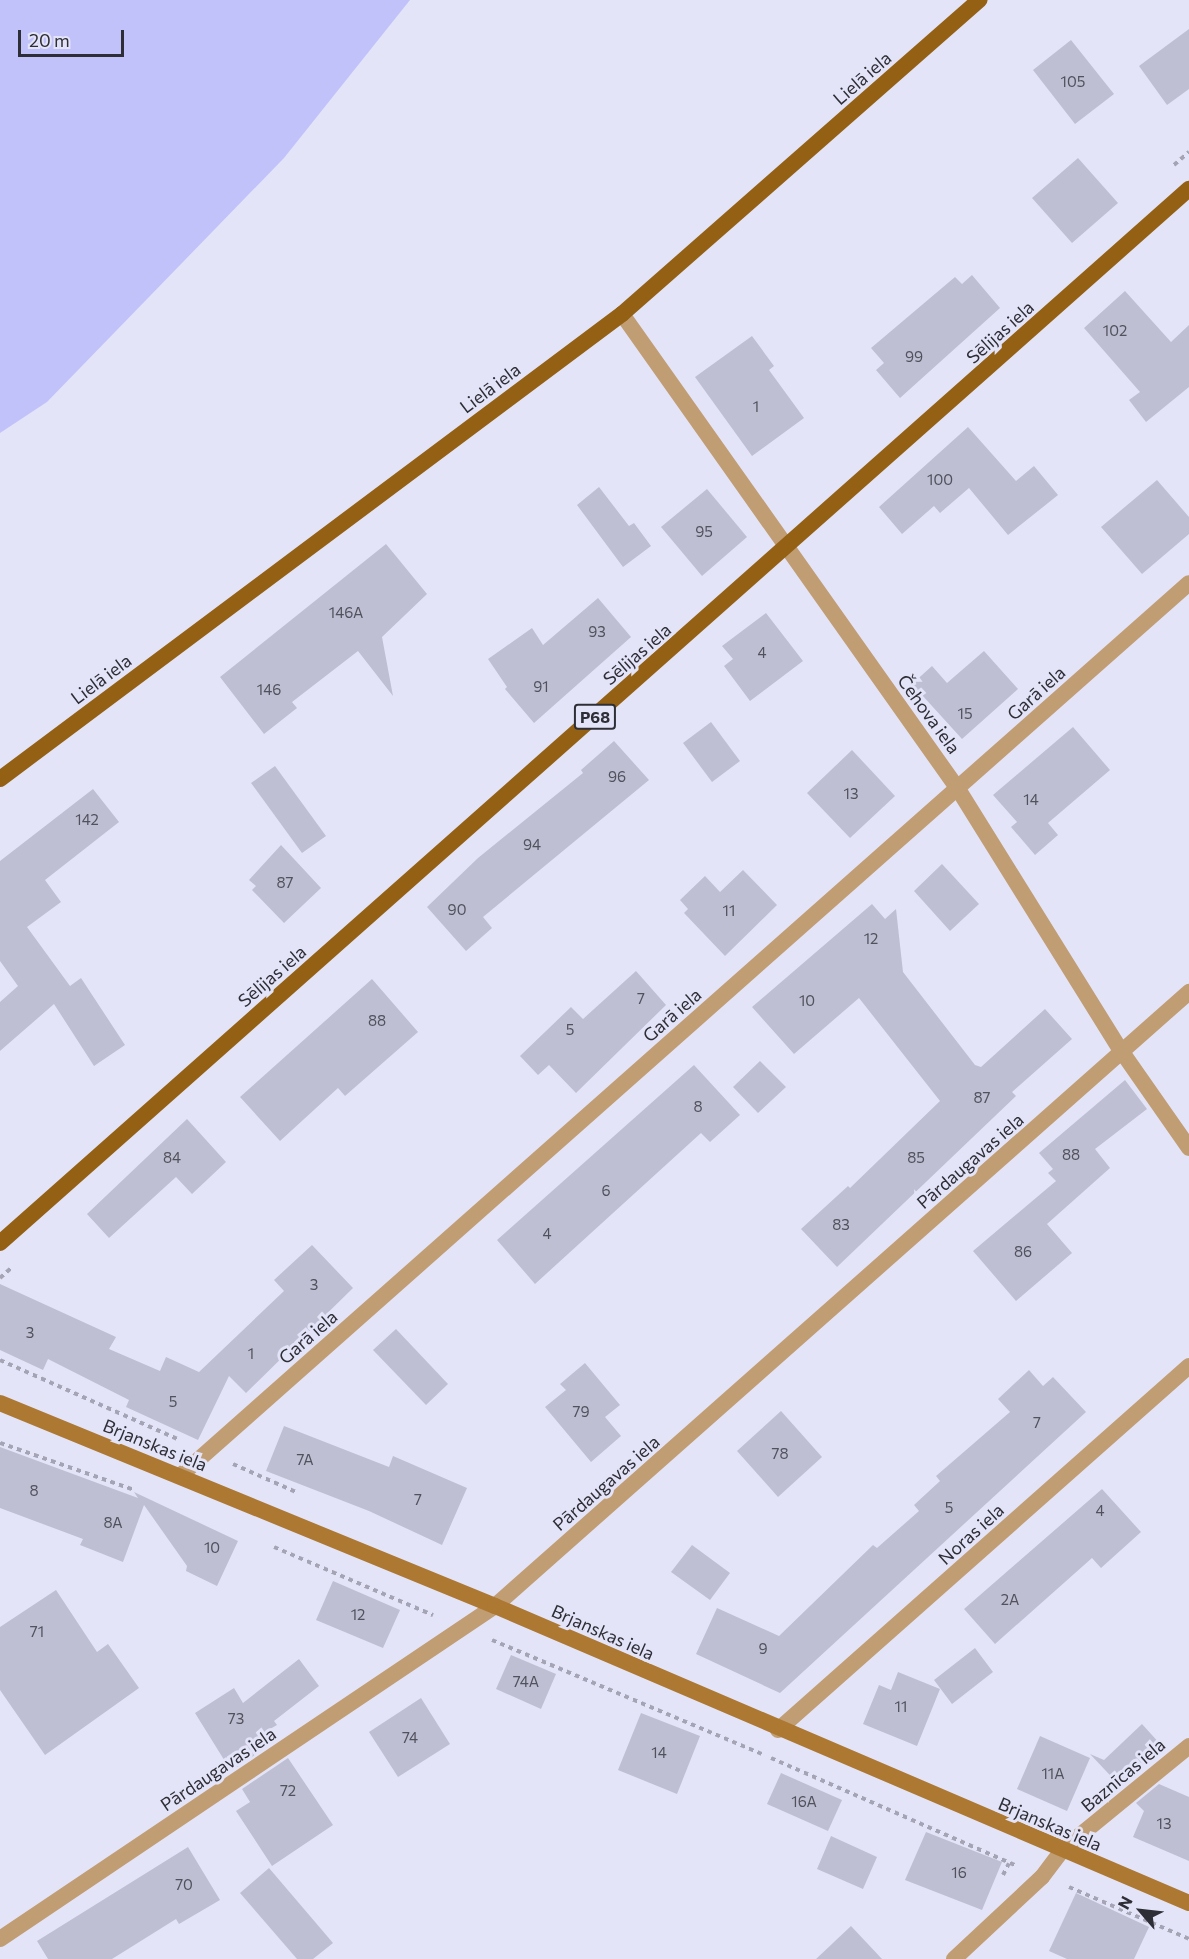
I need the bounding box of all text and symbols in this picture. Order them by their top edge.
scale bar [21,18,128,56]
text: 20 m [29,29,70,51]
street label: Lielā iela [829,47,895,109]
house number: 105 [1061,73,1085,91]
street label: Sēlijas iela [962,296,1038,368]
house number: 102 [1103,322,1127,340]
house number: 99 [905,348,923,366]
street label: Lielā iela [456,358,524,418]
house number: 1 [753,398,759,416]
house number: 100 [927,471,953,489]
house number: 95 [695,523,713,541]
house number: 146A [329,604,363,622]
street label: Sēlijas iela [599,619,675,689]
house number: 93 [588,623,606,641]
house number: 4 [758,644,766,662]
street label: Lielā iela [67,649,135,709]
street label: Garā iela [1003,661,1069,725]
street label: Čehova iela [893,670,965,758]
house number: 91 [533,678,549,696]
house number: 146 [257,681,281,699]
road number: P68 [572,704,618,730]
house number: 15 [957,705,973,723]
house number: 96 [608,768,626,786]
house number: 13 [844,785,858,803]
house number: 14 [1023,791,1039,809]
house number: 142 [75,811,99,829]
house number: 94 [523,836,541,854]
house number: 87 [277,874,293,892]
house number: 90 [448,901,466,919]
house number: 11 [723,902,735,920]
house number: 12 [864,930,878,948]
street label: Sēlijas iela [234,941,310,1011]
street label: Garā iela [638,984,706,1046]
house number: 7 [637,990,645,1008]
house number: 10 [799,992,815,1010]
house number: 88 [368,1012,386,1030]
house number: 5 [566,1021,574,1039]
house number: 87 [974,1089,990,1107]
house number: 8 [693,1098,703,1116]
street label: Pārdaugavas iela [912,1109,1028,1213]
house number: 88 [1062,1146,1080,1164]
house number: 84 [163,1149,181,1167]
house number: 85 [907,1149,925,1167]
house number: 6 [601,1182,611,1200]
house number: 83 [832,1216,850,1234]
house number: 4 [543,1225,551,1243]
house number: 86 [1014,1243,1032,1261]
house number: 3 [310,1276,318,1294]
street label: Garā iela [274,1306,342,1368]
house number: 3 [26,1324,34,1342]
house number: 1 [248,1345,254,1363]
house number: 5 [169,1393,177,1411]
house number: 79 [573,1403,589,1421]
street label: Brjanskas iela [100,1414,210,1476]
house number: 7 [1033,1414,1041,1432]
street label: Pārdaugavas iela [548,1431,664,1535]
house number: 78 [772,1445,788,1463]
house number: 7A [296,1451,314,1469]
house number: 8 [29,1482,39,1500]
house number: 7 [414,1491,422,1509]
street label: Noras iela [934,1499,1008,1569]
house number: 5 [945,1499,953,1517]
house number: 4 [1096,1502,1104,1520]
house number: 8A [103,1514,123,1532]
house number: 10 [204,1539,220,1557]
house number: 2A [1001,1591,1019,1609]
street label: Brjanskas iela [548,1600,658,1664]
house number: 12 [351,1606,365,1624]
house number: 71 [30,1623,44,1641]
house number: 9 [758,1640,768,1658]
house number: 74A [513,1673,539,1691]
house number: 11 [895,1698,907,1716]
house number: 73 [228,1710,244,1728]
street label: Pārdaugavas iela [156,1722,280,1816]
house number: 74 [402,1729,418,1747]
street label: Baznīcas iela [1077,1734,1169,1816]
house number: 14 [651,1744,667,1762]
house number: 11A [1041,1765,1065,1783]
house number: 72 [280,1782,296,1800]
house number: 16A [791,1793,817,1811]
street label: Brjanskas iela [995,1793,1105,1855]
house number: 13 [1157,1815,1171,1833]
house number: 16 [951,1864,967,1882]
house number: 70 [175,1876,193,1894]
north arrow [1111,1881,1171,1941]
text: N [1113,1893,1136,1912]

